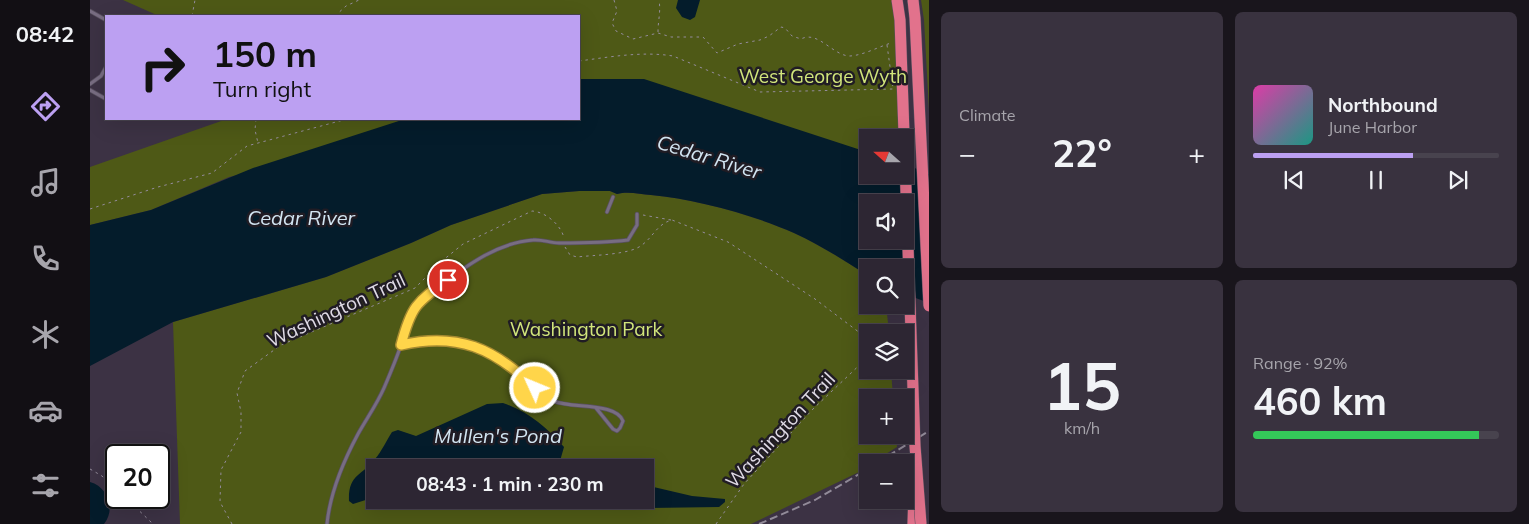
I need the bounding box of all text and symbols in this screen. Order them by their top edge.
text: 08:42 [16,20,74,48]
text: 150 m [213,32,317,76]
icon: right [130,35,195,100]
park label: West George Wyth [739,64,907,88]
text: Turn right [213,75,311,103]
icon: directions [28,89,63,124]
text: Northbound [1328,93,1438,117]
text: Climate [959,105,1015,125]
text: June Harbor [1328,117,1417,137]
water label: Cedar River [654,129,765,184]
north arrow [859,129,914,184]
map controls [859,129,914,509]
text: 22° [1052,129,1112,177]
text: − [959,136,976,171]
text: + [1188,136,1205,171]
icon: music [28,165,63,200]
icon: previous [1280,166,1308,194]
icon: pause [1362,166,1390,194]
icon: next [1444,166,1472,194]
button: sound [859,194,914,249]
water label: Cedar River [247,205,356,230]
icon: phone [28,241,63,276]
pin [427,259,469,301]
button: search [859,259,914,314]
icon: arrive [434,266,462,294]
street label: Washington Trail [263,267,409,353]
icon: climate [28,317,63,352]
park label: Washington Park [510,317,663,341]
button: layers [859,324,914,379]
text: 15 [1043,345,1121,426]
text: Range · 92% [1253,353,1348,373]
position arrow [508,361,560,413]
street label: Washington Trail [720,367,840,493]
text: 460 km [1253,377,1387,425]
button: + [859,389,914,444]
icon: car [28,393,63,428]
text: km/h [1064,418,1100,438]
water label: Mullen's Pond [434,423,562,448]
speed limit sign: 20 [105,444,170,509]
button: − [859,454,914,509]
icon: filters [28,468,63,503]
text: 08:43 · 1 min · 230 m [416,472,604,496]

